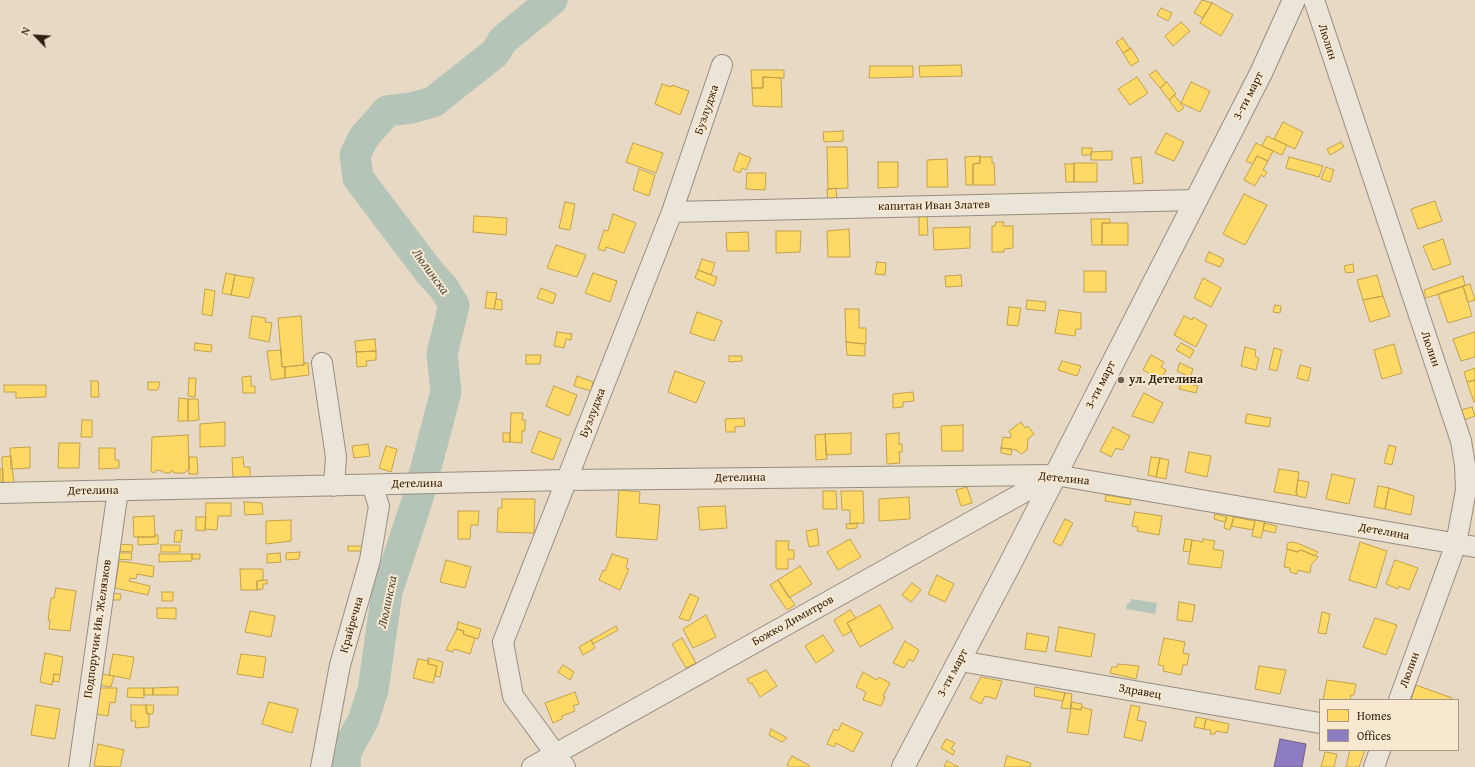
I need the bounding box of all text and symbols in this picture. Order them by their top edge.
north arrow [16,16,56,56]
street label: Люлин [1314,22,1340,62]
text: N [16,24,34,38]
street label: 3-ти март [1231,70,1267,122]
street label: Бузлуджа [692,83,722,137]
street label: капитан Иван Златев [878,198,990,214]
water label: Люлинска [408,246,452,298]
street label: Люлин [1417,329,1443,369]
street label: 3-ти март [1083,359,1119,411]
place label: ул. Детелина [1129,373,1203,387]
marker: ул. Детелина [1116,375,1126,385]
street label: Бузлуджа [577,386,609,440]
street label: Детелина [1038,469,1090,489]
street label: Детелина [714,470,766,486]
street label: Детелина [391,476,443,492]
street label: Детелина [67,483,119,499]
street label: Детелина [1358,520,1410,544]
street label: Подпоручик Ив. Желязков [81,559,115,699]
water label: Люлинска [375,574,401,630]
street label: Божко Димитров [749,593,837,649]
street label: Крайречна [337,595,367,655]
street label: 3-ти март [934,647,972,699]
street label: Люлин [1397,650,1423,690]
street label: Здравец [1117,681,1163,703]
legend [1319,699,1459,751]
text: Homes [1357,707,1391,724]
text: Offices [1357,727,1391,744]

